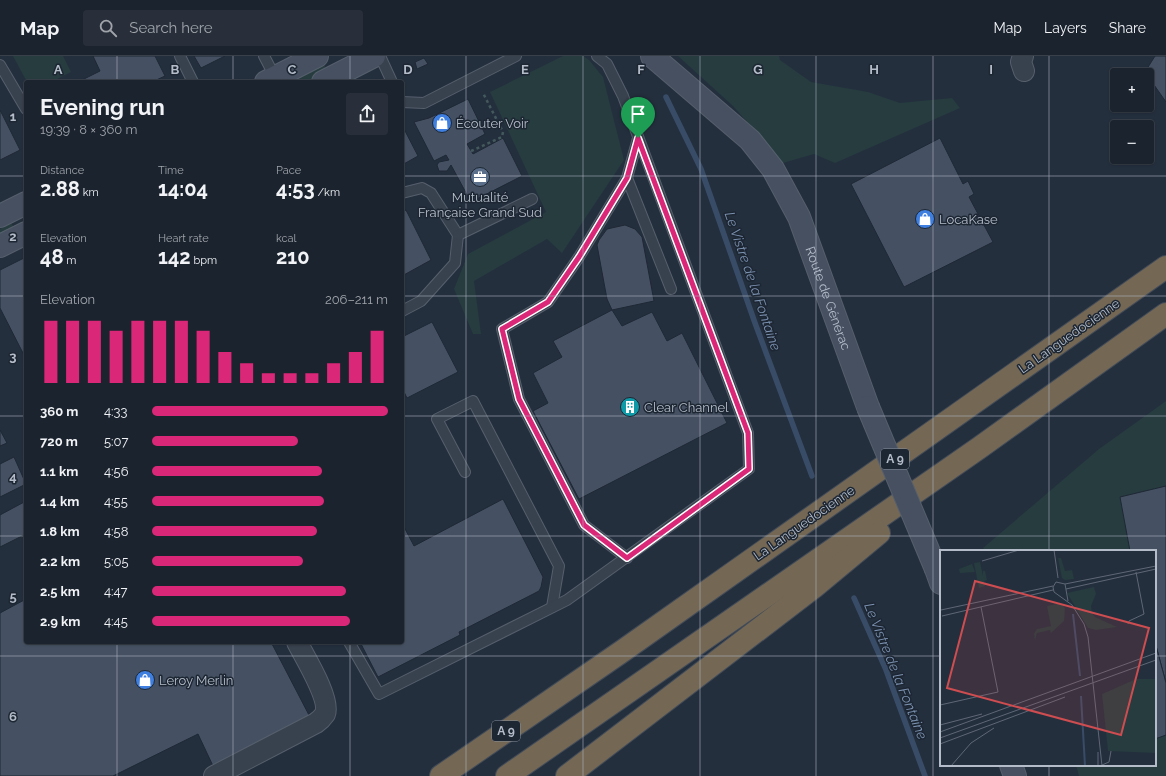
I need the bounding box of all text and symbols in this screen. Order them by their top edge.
search box [83,10,363,46]
text: Map [20,17,59,39]
icon: search [97,17,119,39]
text: Search here [129,19,213,37]
text: Map [994,20,1022,36]
text: Layers [1044,20,1087,36]
text: Share [1109,20,1146,36]
text: A [54,62,63,77]
text: B [171,62,180,77]
text: C [288,62,297,77]
text: D [403,62,413,77]
text: E [521,62,529,77]
text: F [637,62,645,77]
text: G [753,62,763,77]
text: H [869,62,879,77]
text: I [989,62,993,77]
map controls [1110,68,1154,164]
button: + [1110,68,1154,112]
button: share [346,93,388,135]
text: Evening run [40,94,165,120]
pin [621,97,655,138]
icon: arrive [627,103,649,125]
text: 1 [10,109,17,124]
shop icon: Écouter Voir [431,112,453,134]
place label: Écouter Voir [456,116,529,131]
button: − [1110,120,1154,164]
text: 19:39 · 8 × 360 m [40,122,138,137]
text: Distance [40,164,84,177]
text: Time [158,164,184,177]
text: Pace [276,164,301,177]
office icon: Mutualité Française Grand Sud [469,166,491,188]
text: 2.88 [40,177,80,201]
text: 14:04 [158,177,208,201]
text: 4:53 [276,177,315,201]
text: km [80,186,99,199]
text: /km [315,186,340,199]
place label: Mutualité Française Grand Sud [418,190,542,220]
shop icon: LocaKase [914,208,936,230]
water label: Le Vistre de la Fontaine [722,209,784,353]
place label: LocaKase [939,212,998,227]
text: 2 [9,229,17,244]
text: Elevation [40,232,87,245]
text: Heart rate [158,232,209,245]
text: kcal [276,232,297,245]
street label: Route de Générac [803,244,854,352]
text: 48 [40,245,64,269]
text: 142 [158,245,191,269]
text: 210 [276,245,309,269]
text: m [64,254,76,267]
text: bpm [191,254,217,267]
text: Elevation [40,292,95,307]
text: 206–211 m [325,292,388,307]
street label: La Languedocienne [1016,295,1123,377]
text: 3 [9,349,17,364]
building icon: Clear Channel [619,396,641,418]
place label: Clear Channel [644,400,729,415]
text: 360 m [40,404,78,419]
text: 4:33 [104,404,127,419]
text: 720 m [40,434,78,449]
text: 5:07 [104,434,128,449]
road number: A 9 [881,449,909,469]
text: 1.1 km [40,464,78,479]
text: 4:56 [104,464,128,479]
text: 4 [9,469,17,484]
street label: La Languedocienne [751,482,858,564]
text: 1.4 km [40,494,79,509]
text: 4:55 [104,494,128,509]
text: 1.8 km [40,524,80,539]
text: 4:58 [104,524,128,539]
inset map [940,550,1156,766]
text: 2.2 km [40,554,80,569]
text: 5:05 [104,554,129,569]
text: 2.5 km [40,584,80,599]
text: 4:47 [104,584,128,599]
text: 5 [9,589,17,604]
water label: Le Vistre de la Fontaine [861,600,931,742]
text: 2.9 km [40,614,80,629]
text: 4:45 [104,614,128,629]
shop icon: Leroy Merlin [134,669,156,691]
place label: Leroy Merlin [159,673,233,688]
text: 6 [9,709,17,724]
road number: A 9 [492,721,520,741]

